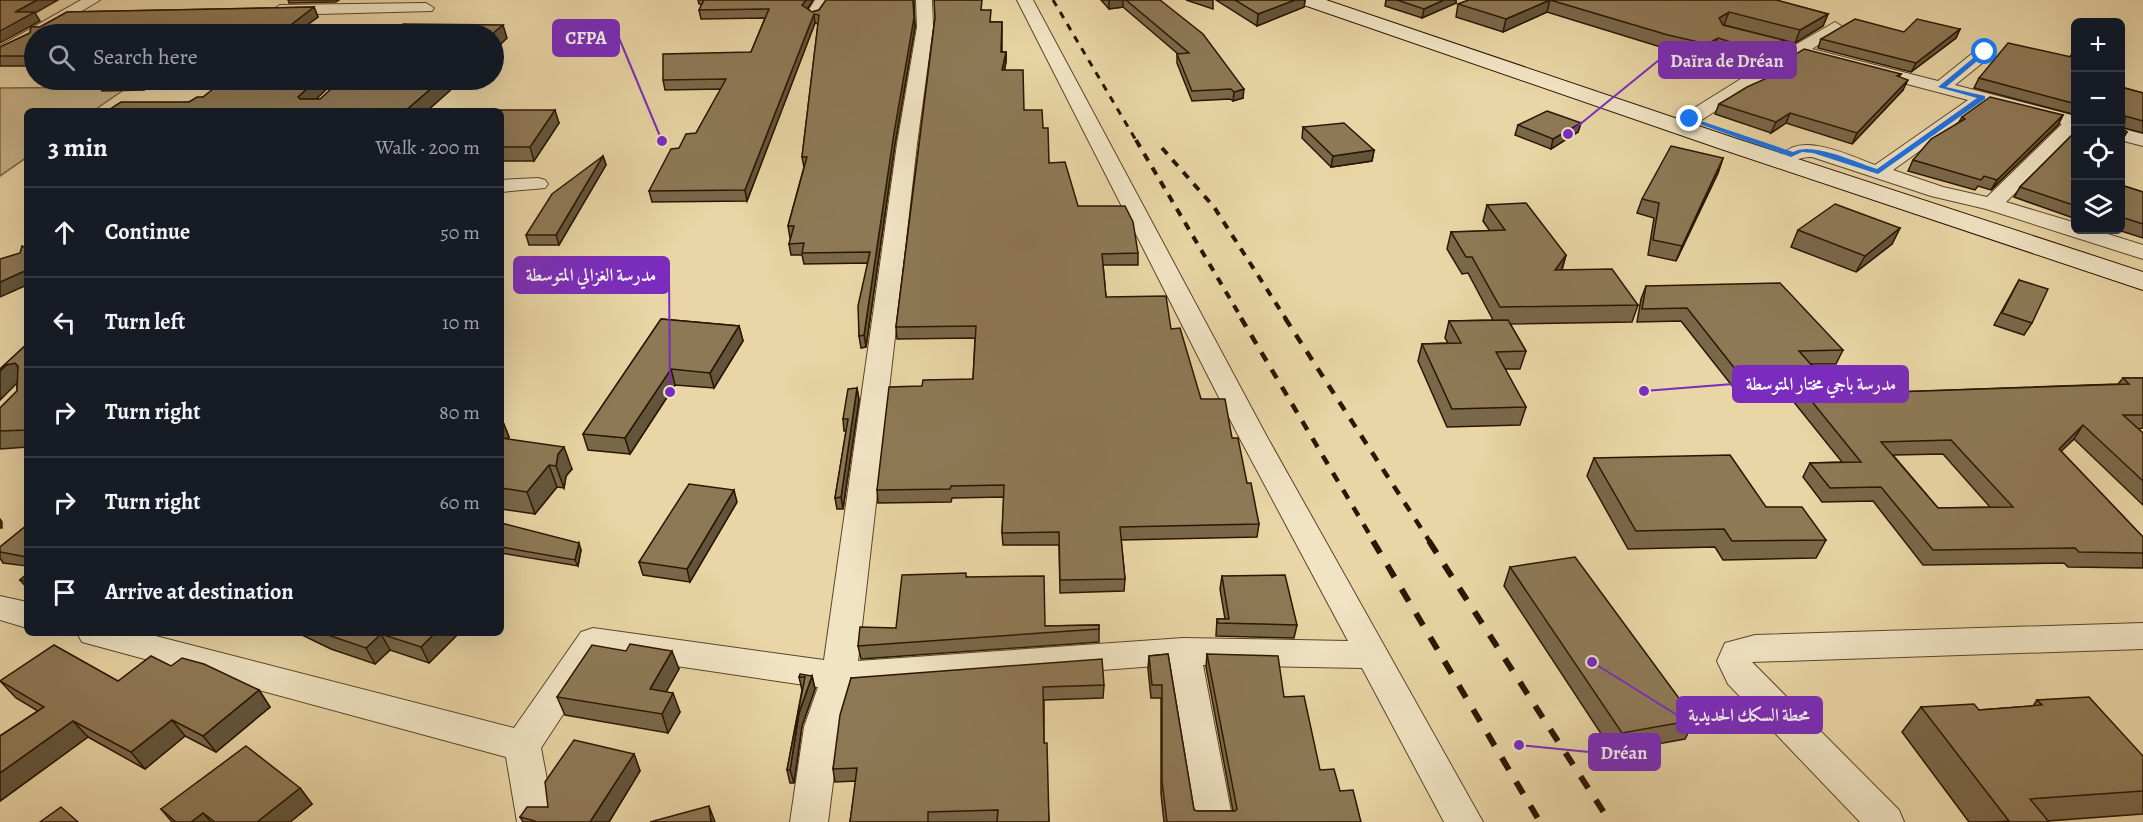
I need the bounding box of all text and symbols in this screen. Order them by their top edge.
map controls [2071,18,2125,234]
button: + [2071,18,2125,72]
callout: CFPA [553,20,619,56]
search box [24,24,504,90]
text: CFPA [565,26,608,50]
route start [1971,38,1997,64]
icon: search [45,41,78,74]
text: Search here [93,42,198,72]
callout: Daïra de Dréan [1659,42,1796,78]
text: Daïra de Dréan [1670,49,1784,73]
button: − [2071,72,2125,126]
route end [1676,105,1702,131]
button: locate [2071,126,2125,180]
text: 3 min [48,130,108,165]
text: Walk · 200 m [376,134,480,161]
button: layers [2071,180,2125,234]
icon: ahead [48,216,81,249]
text: Continue [105,217,190,247]
text: 50 m [440,219,480,246]
callout: مدرسة الغزالي المتوسطة [514,257,669,293]
text: مدرسة الغزالي المتوسطة [526,263,656,290]
icon: left [48,306,81,339]
text: Turn left [105,307,185,337]
text: 10 m [442,309,480,336]
callout: مدرسة باجي مختار المتوسطة [1733,366,1908,402]
text: مدرسة باجي مختار المتوسطة [1746,372,1896,399]
icon: right [48,396,81,429]
text: Turn right [105,397,201,427]
text: 80 m [439,399,480,426]
icon: right [48,486,81,519]
text: Turn right [105,487,201,517]
text: 60 m [440,489,480,516]
icon: arrive [48,576,81,609]
text: Arrive at destination [105,577,294,607]
callout: محطة السكك الحديدية [1677,697,1822,733]
text: محطة السكك الحديدية [1688,703,1811,727]
callout: Dréan [1589,734,1660,770]
text: Dréan [1601,741,1647,765]

